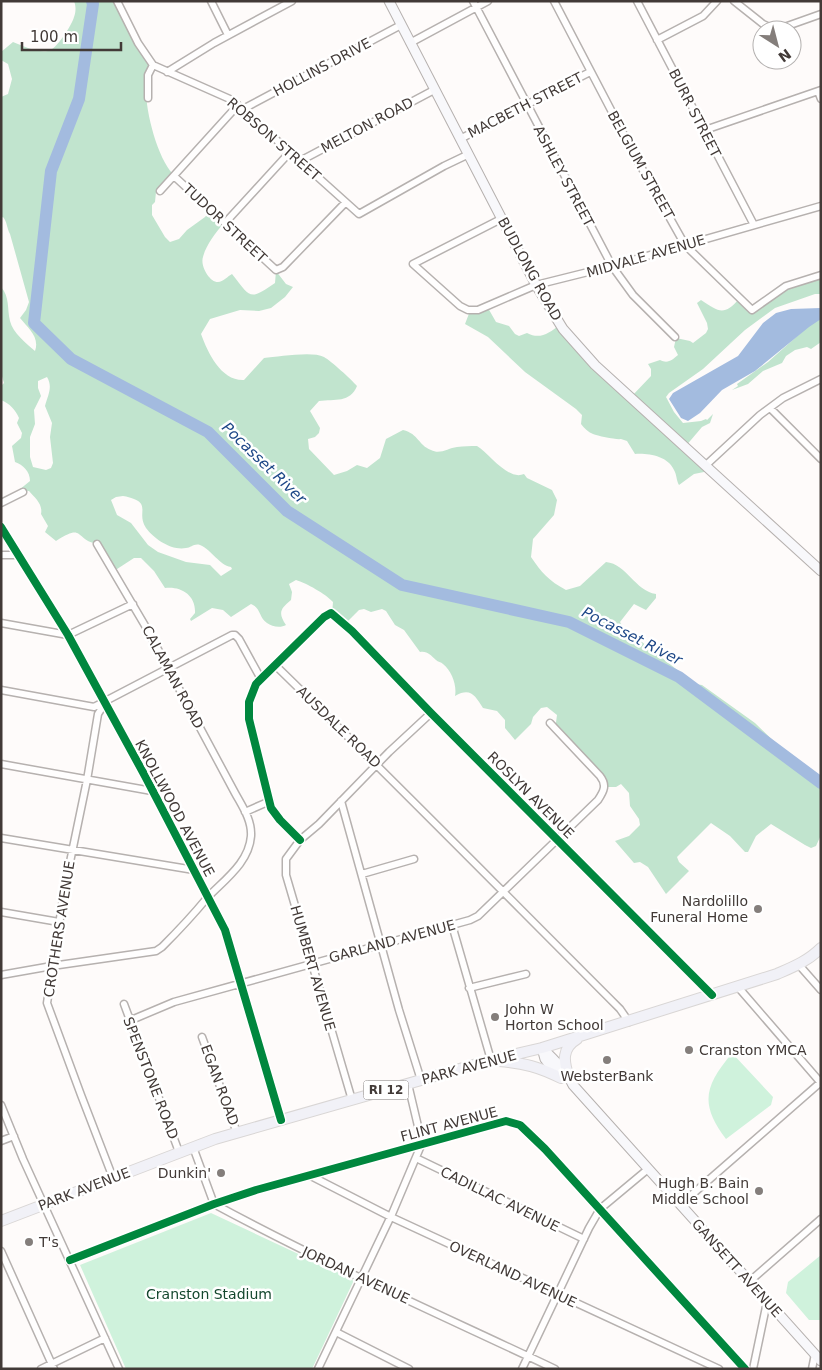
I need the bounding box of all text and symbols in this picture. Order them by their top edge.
scale bar [22,20,121,52]
north arrow [752,20,802,70]
text: 100 m [30,28,78,46]
street label: HOLLINS DRIVE [270,35,374,99]
text: N [775,46,794,65]
street label: BURR STREET [666,66,724,160]
street label: MACBETH STREET [465,69,585,141]
street label: ROBSON STREET [224,94,324,184]
street label: MELTON ROAD [318,94,416,156]
street label: BELGIUM STREET [605,108,678,222]
street label: ASHLEY STREET [531,123,598,230]
street label: TUDOR STREET [179,180,270,266]
street label: BUDLONG ROAD [495,215,565,323]
street label: MIDVALE AVENUE [585,231,707,281]
water label: Pocasset River [218,418,310,508]
water label: Pocasset River [579,603,686,669]
street label: CALAMAN ROAD [139,623,207,731]
street label: AUSDALE ROAD [294,683,384,771]
street label: KNOLLWOOD AVENUE [132,737,218,879]
street label: ROSLYN AVENUE [484,748,578,842]
street label: CROTHERS AVENUE [40,860,78,998]
place label: Nardolillo Funeral Home [650,893,748,925]
street label: HUMBERT AVENUE [287,903,339,1033]
marker: Nardolillo Funeral Home [752,903,764,915]
street label: GARLAND AVENUE [327,916,457,966]
place label: John W Horton School [504,1001,604,1033]
marker: John W Horton School [489,1011,501,1023]
street label: SPENSTONE ROAD [120,1015,182,1141]
street label: EGAN ROAD [198,1042,242,1128]
place label: Cranston YMCA [699,1042,807,1058]
marker: Cranston YMCA [683,1044,695,1056]
street label: PARK AVENUE [420,1047,518,1087]
marker: WebsterBank [601,1054,613,1066]
place label: WebsterBank [561,1068,654,1084]
road number: RI 12 [364,1080,408,1100]
street label: FLINT AVENUE [399,1103,499,1145]
street label: CADILLAC AVENUE [438,1163,562,1235]
street label: PARK AVENUE [36,1164,132,1214]
place label: Dunkin' [158,1165,211,1181]
marker: Dunkin' [215,1167,227,1179]
place label: Hugh B. Bain Middle School [652,1175,749,1207]
marker: Hugh B. Bain Middle School [753,1185,765,1197]
street label: GANSETT AVENUE [689,1216,785,1320]
place label: T's [38,1234,59,1250]
marker: T's [23,1236,35,1248]
street label: OVERLAND AVENUE [447,1237,579,1311]
street label: JORDAN AVENUE [299,1243,412,1307]
park label: Cranston Stadium [146,1286,272,1302]

